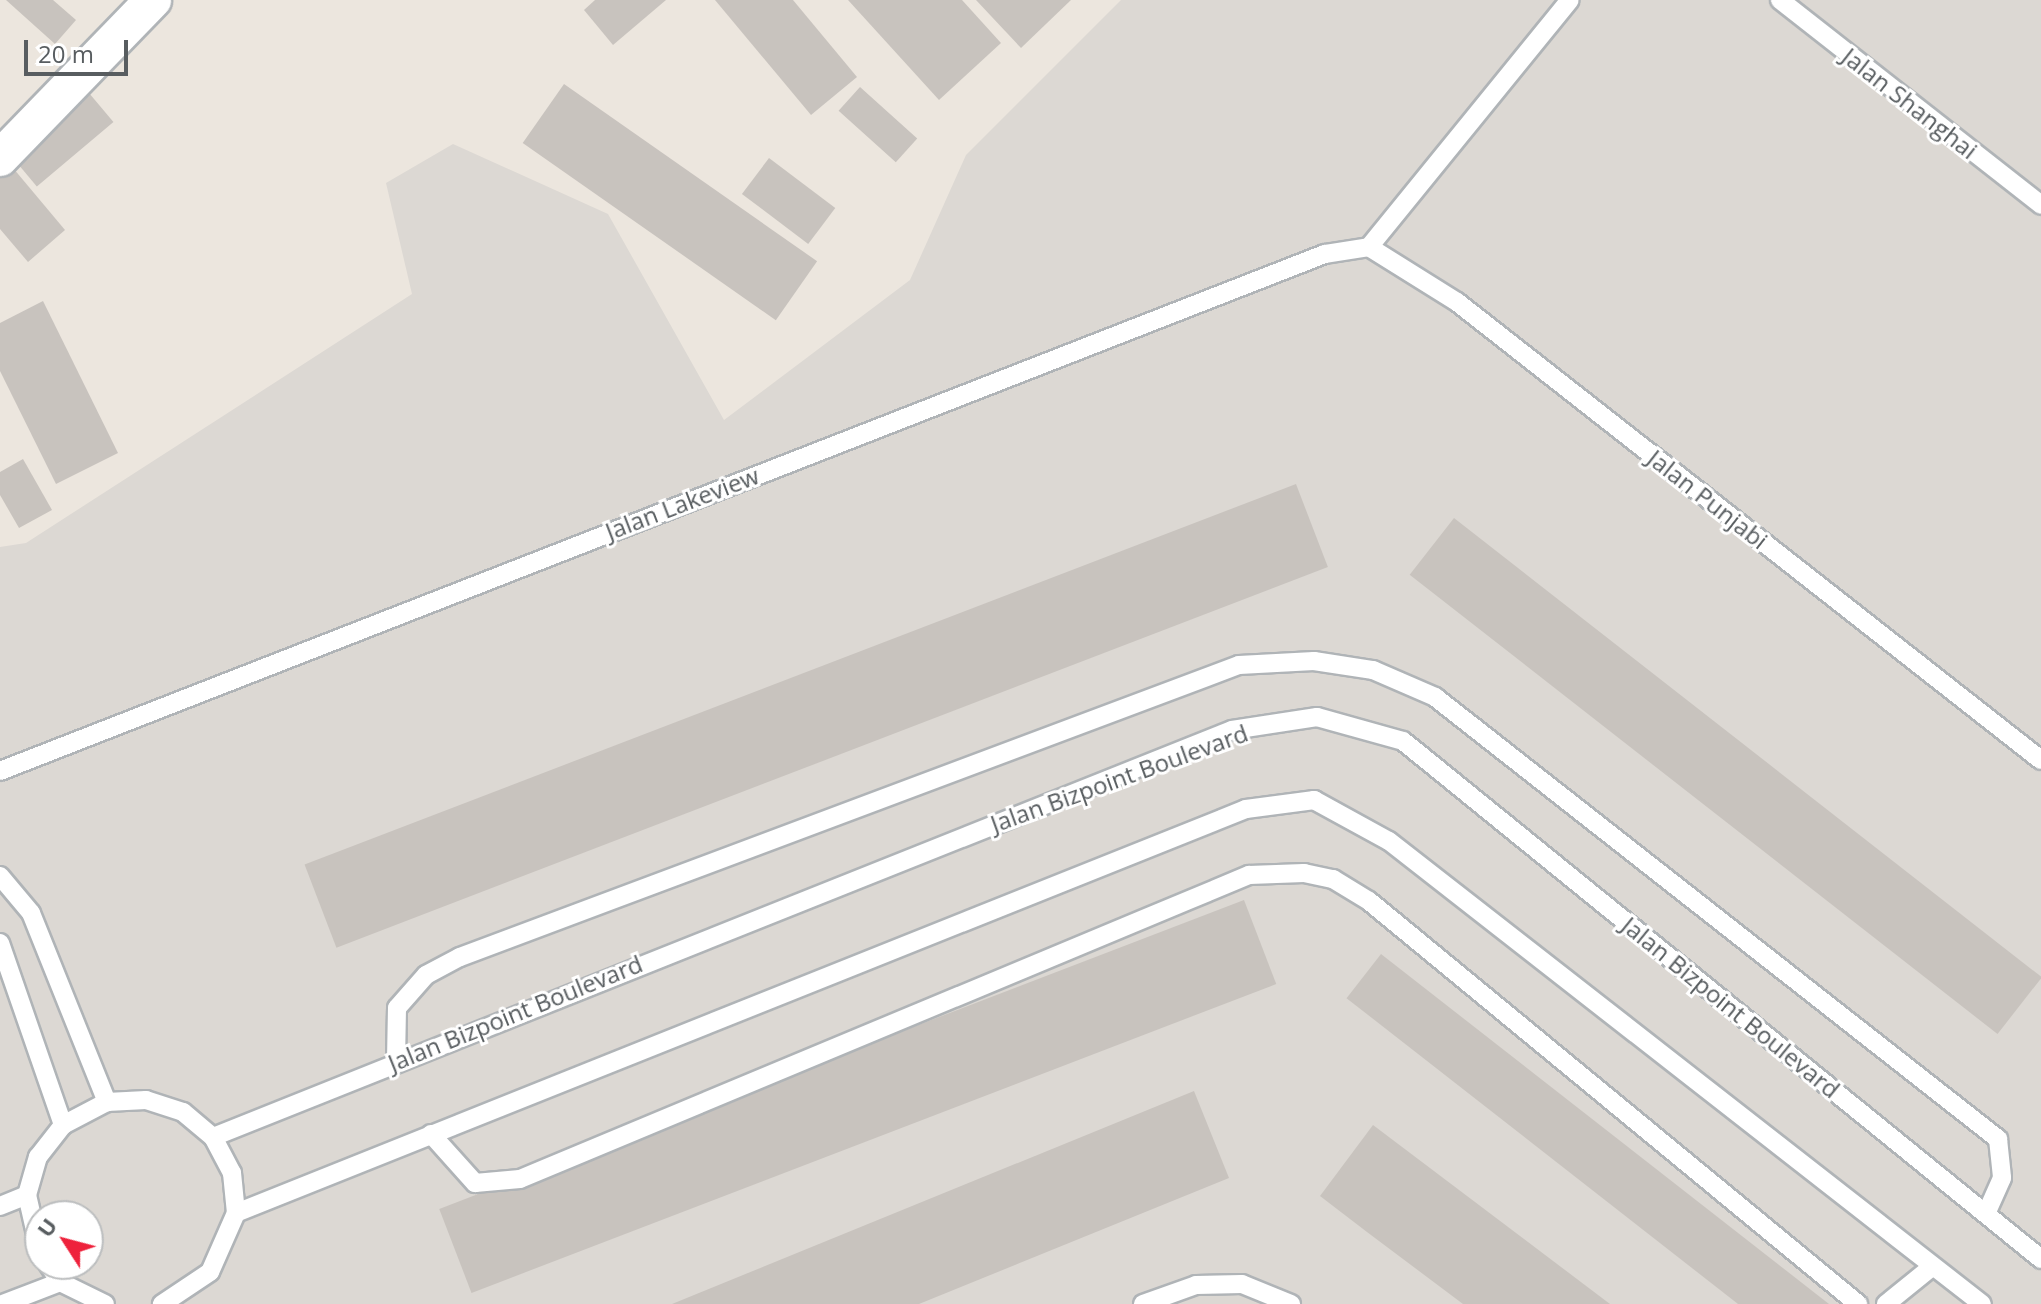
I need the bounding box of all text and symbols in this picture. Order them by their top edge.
scale bar [28,24,132,74]
text: 20 m [38,37,94,70]
street label: Jalan Shanghai [1837,41,1983,165]
street label: Jalan Punjabi [1642,443,1774,555]
street label: Jalan Lakeview [601,460,763,546]
street label: Jalan Bizpoint Boulevard [986,718,1252,838]
street label: Jalan Bizpoint Boulevard [1616,910,1846,1104]
street label: Jalan Bizpoint Boulevard [384,949,646,1077]
north arrow [24,1200,104,1280]
text: U [29,1212,63,1243]

